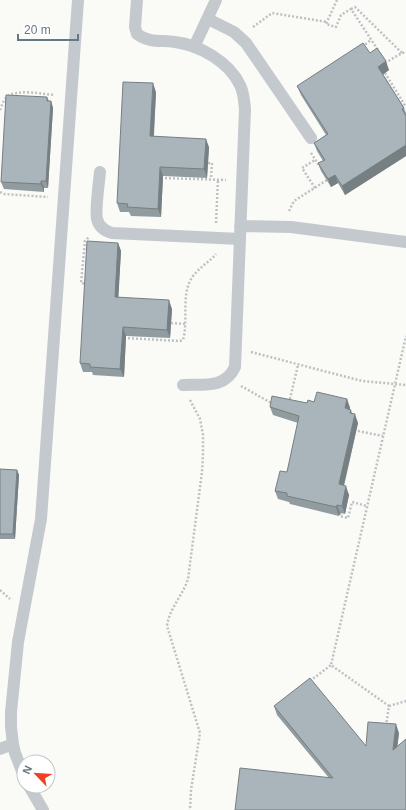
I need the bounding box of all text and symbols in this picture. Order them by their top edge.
scale bar [18,16,78,42]
text: 20 m [24,23,51,37]
north arrow [16,754,56,794]
text: N [20,764,34,776]

